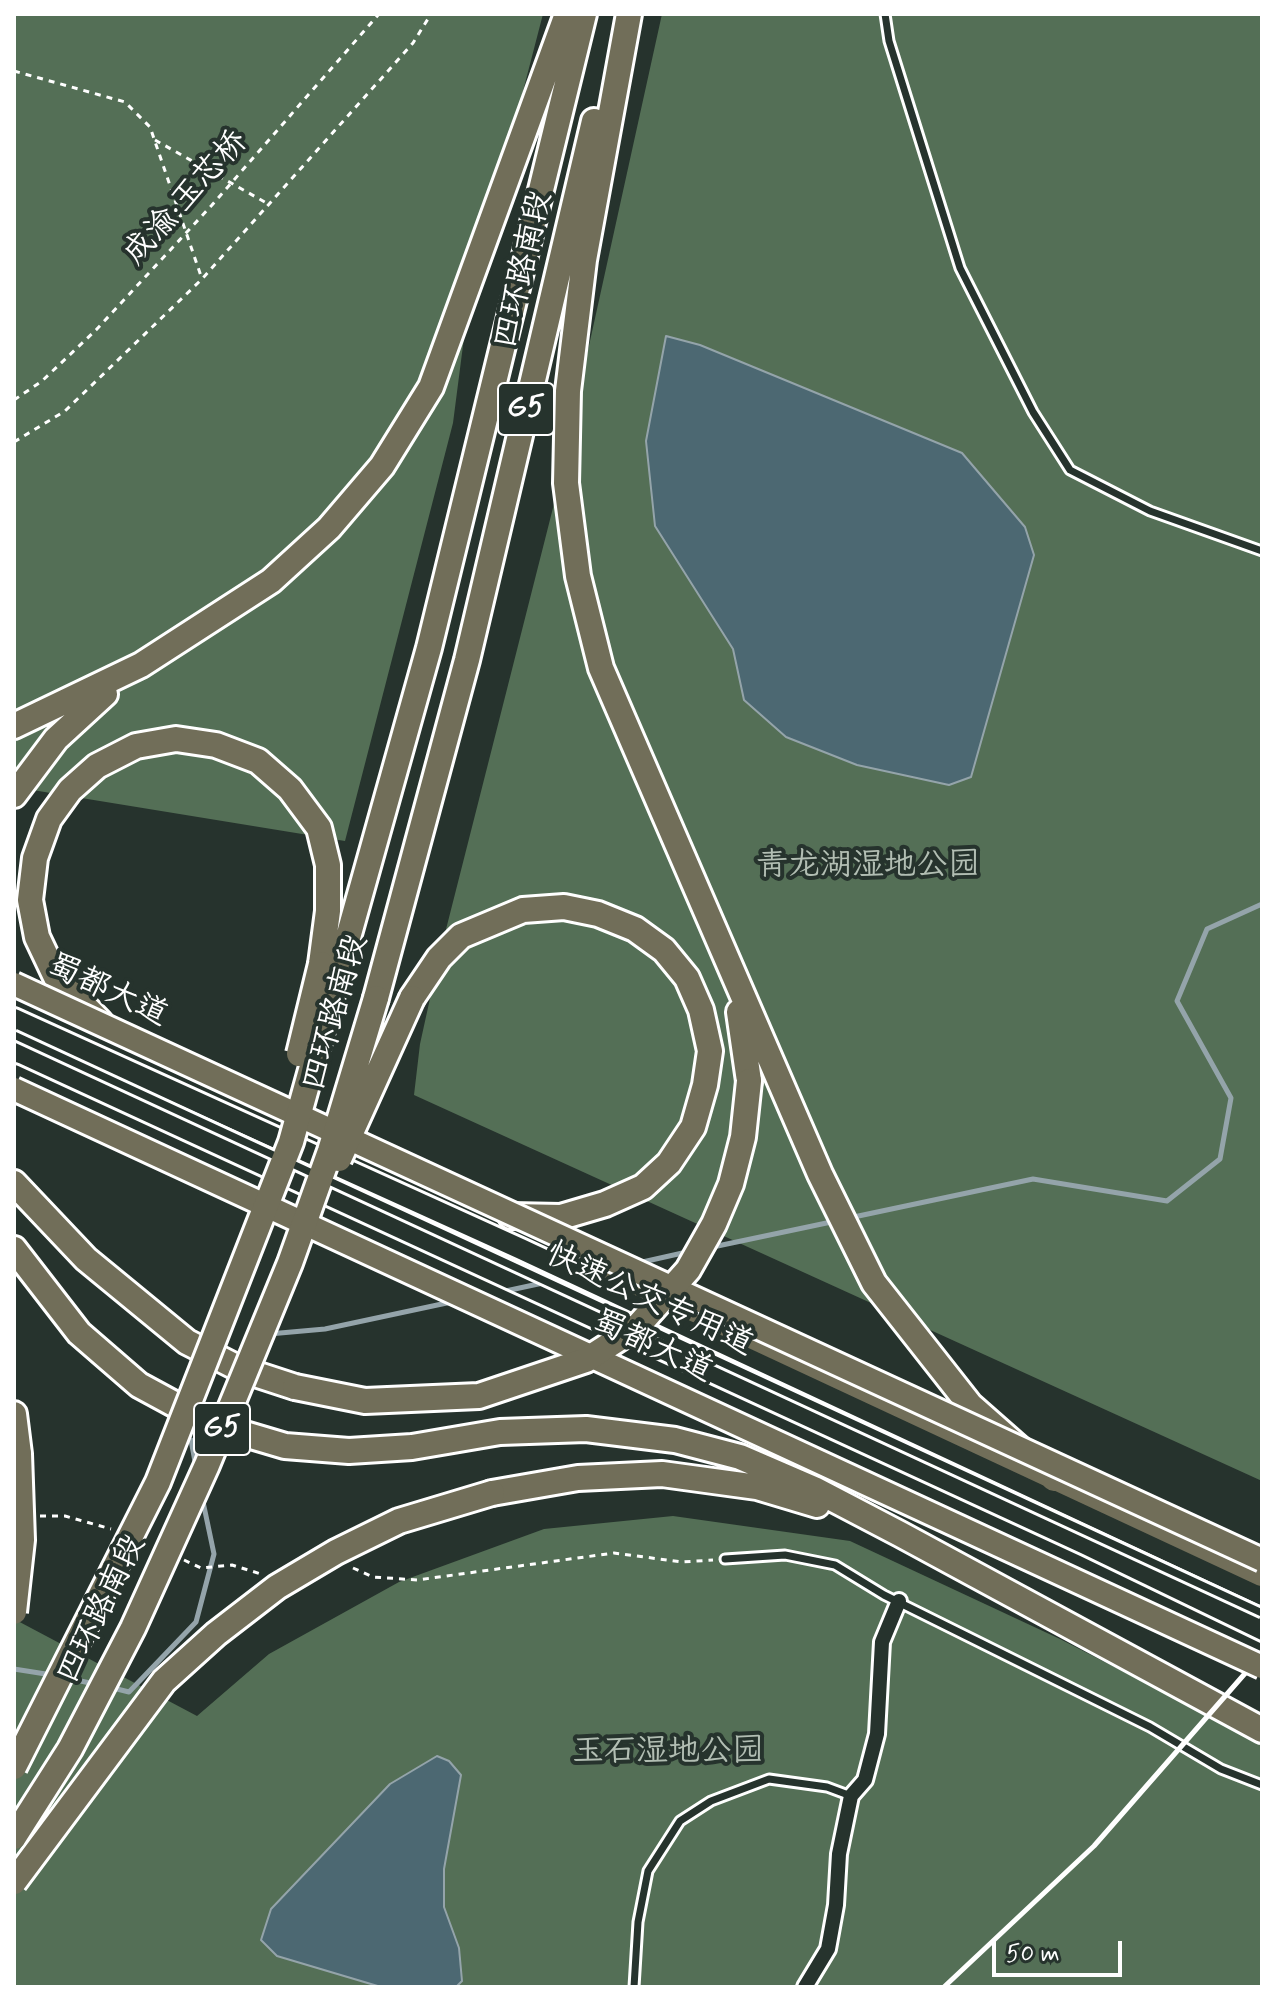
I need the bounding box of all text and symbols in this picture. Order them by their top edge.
street label: 成渝·玉芯桥 [117,124,257,274]
street label: 四环路南段 [488,188,562,352]
road number: G5 [498,383,554,435]
park label: 青龙湖湿地公园 [756,848,980,886]
street label: 四环路南段 [296,931,378,1095]
street label: 蜀都大道 [41,948,173,1036]
street label: 快速公交专用道 [539,1236,759,1366]
street label: 蜀都大道 [586,1304,718,1392]
road number: G5 [194,1403,250,1455]
street label: 四环路南段 [51,1530,155,1690]
park label: 玉石湿地公园 [572,1734,764,1772]
scale bar [996,1925,1126,1975]
text: 50 m [1006,1939,1060,1970]

